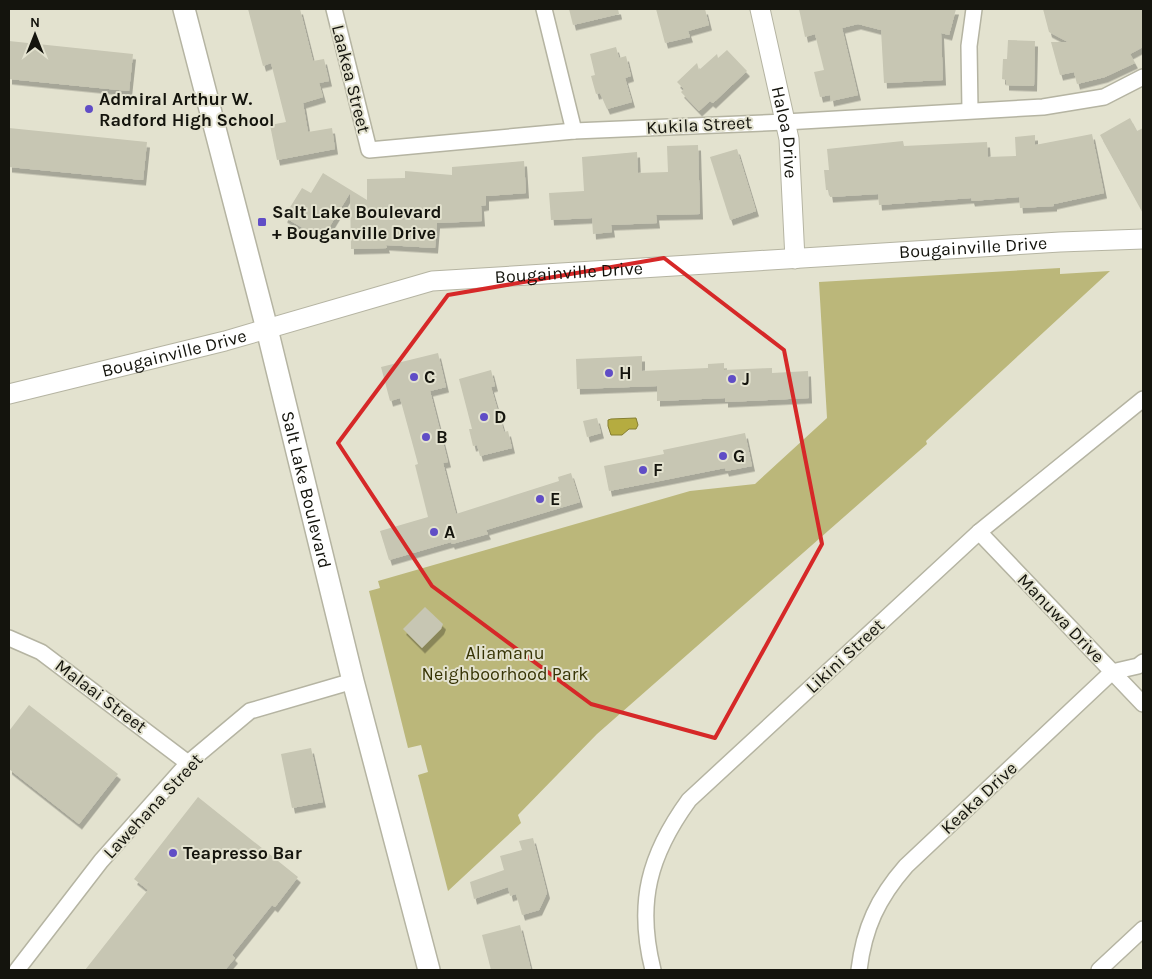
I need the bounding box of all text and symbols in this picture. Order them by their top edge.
north arrow [10,10,60,60]
text: N [30,14,40,31]
street label: Laakea Street [327,22,375,136]
street label: Haloa Drive [767,84,802,179]
place label: Admiral Arthur W. Radford High School [99,88,275,131]
marker: Admiral Arthur W. Radford High School [83,103,95,115]
street label: Kukila Street [646,111,753,139]
place label: Salt Lake Boulevard + Bouganville Drive [272,201,441,244]
marker: Salt Lake Boulevard + Bouganville Drive [256,216,268,228]
street label: Bougainville Drive [898,232,1048,263]
street label: Bougainville Drive [494,257,644,288]
street label: Bougainville Drive [99,324,249,382]
place label: H [619,362,632,384]
place label: C [424,366,435,388]
marker: H [603,367,615,379]
place label: J [742,368,750,390]
marker: C [408,371,420,383]
marker: J [726,373,738,385]
place label: D [494,406,506,428]
street label: Salt Lake Boulevard [276,409,336,571]
marker: D [478,411,490,423]
place label: B [436,426,448,448]
marker: B [420,431,432,443]
place label: G [733,445,745,467]
marker: G [717,450,729,462]
place label: F [653,459,663,481]
marker: F [637,464,649,476]
place label: E [550,488,561,510]
marker: E [534,493,546,505]
place label: A [444,521,455,543]
marker: A [428,526,440,538]
street label: Manuwa Drive [1013,569,1109,667]
street label: Likini Street [801,614,889,698]
park label: Aliamanu Neighboorhood Park [422,642,588,685]
street label: Malaai Street [51,654,151,738]
street label: Lawehana Street [99,749,208,863]
street label: Keaka Drive [936,757,1022,839]
place label: Teapresso Bar [183,842,302,864]
marker: Teapresso Bar [167,847,179,859]

